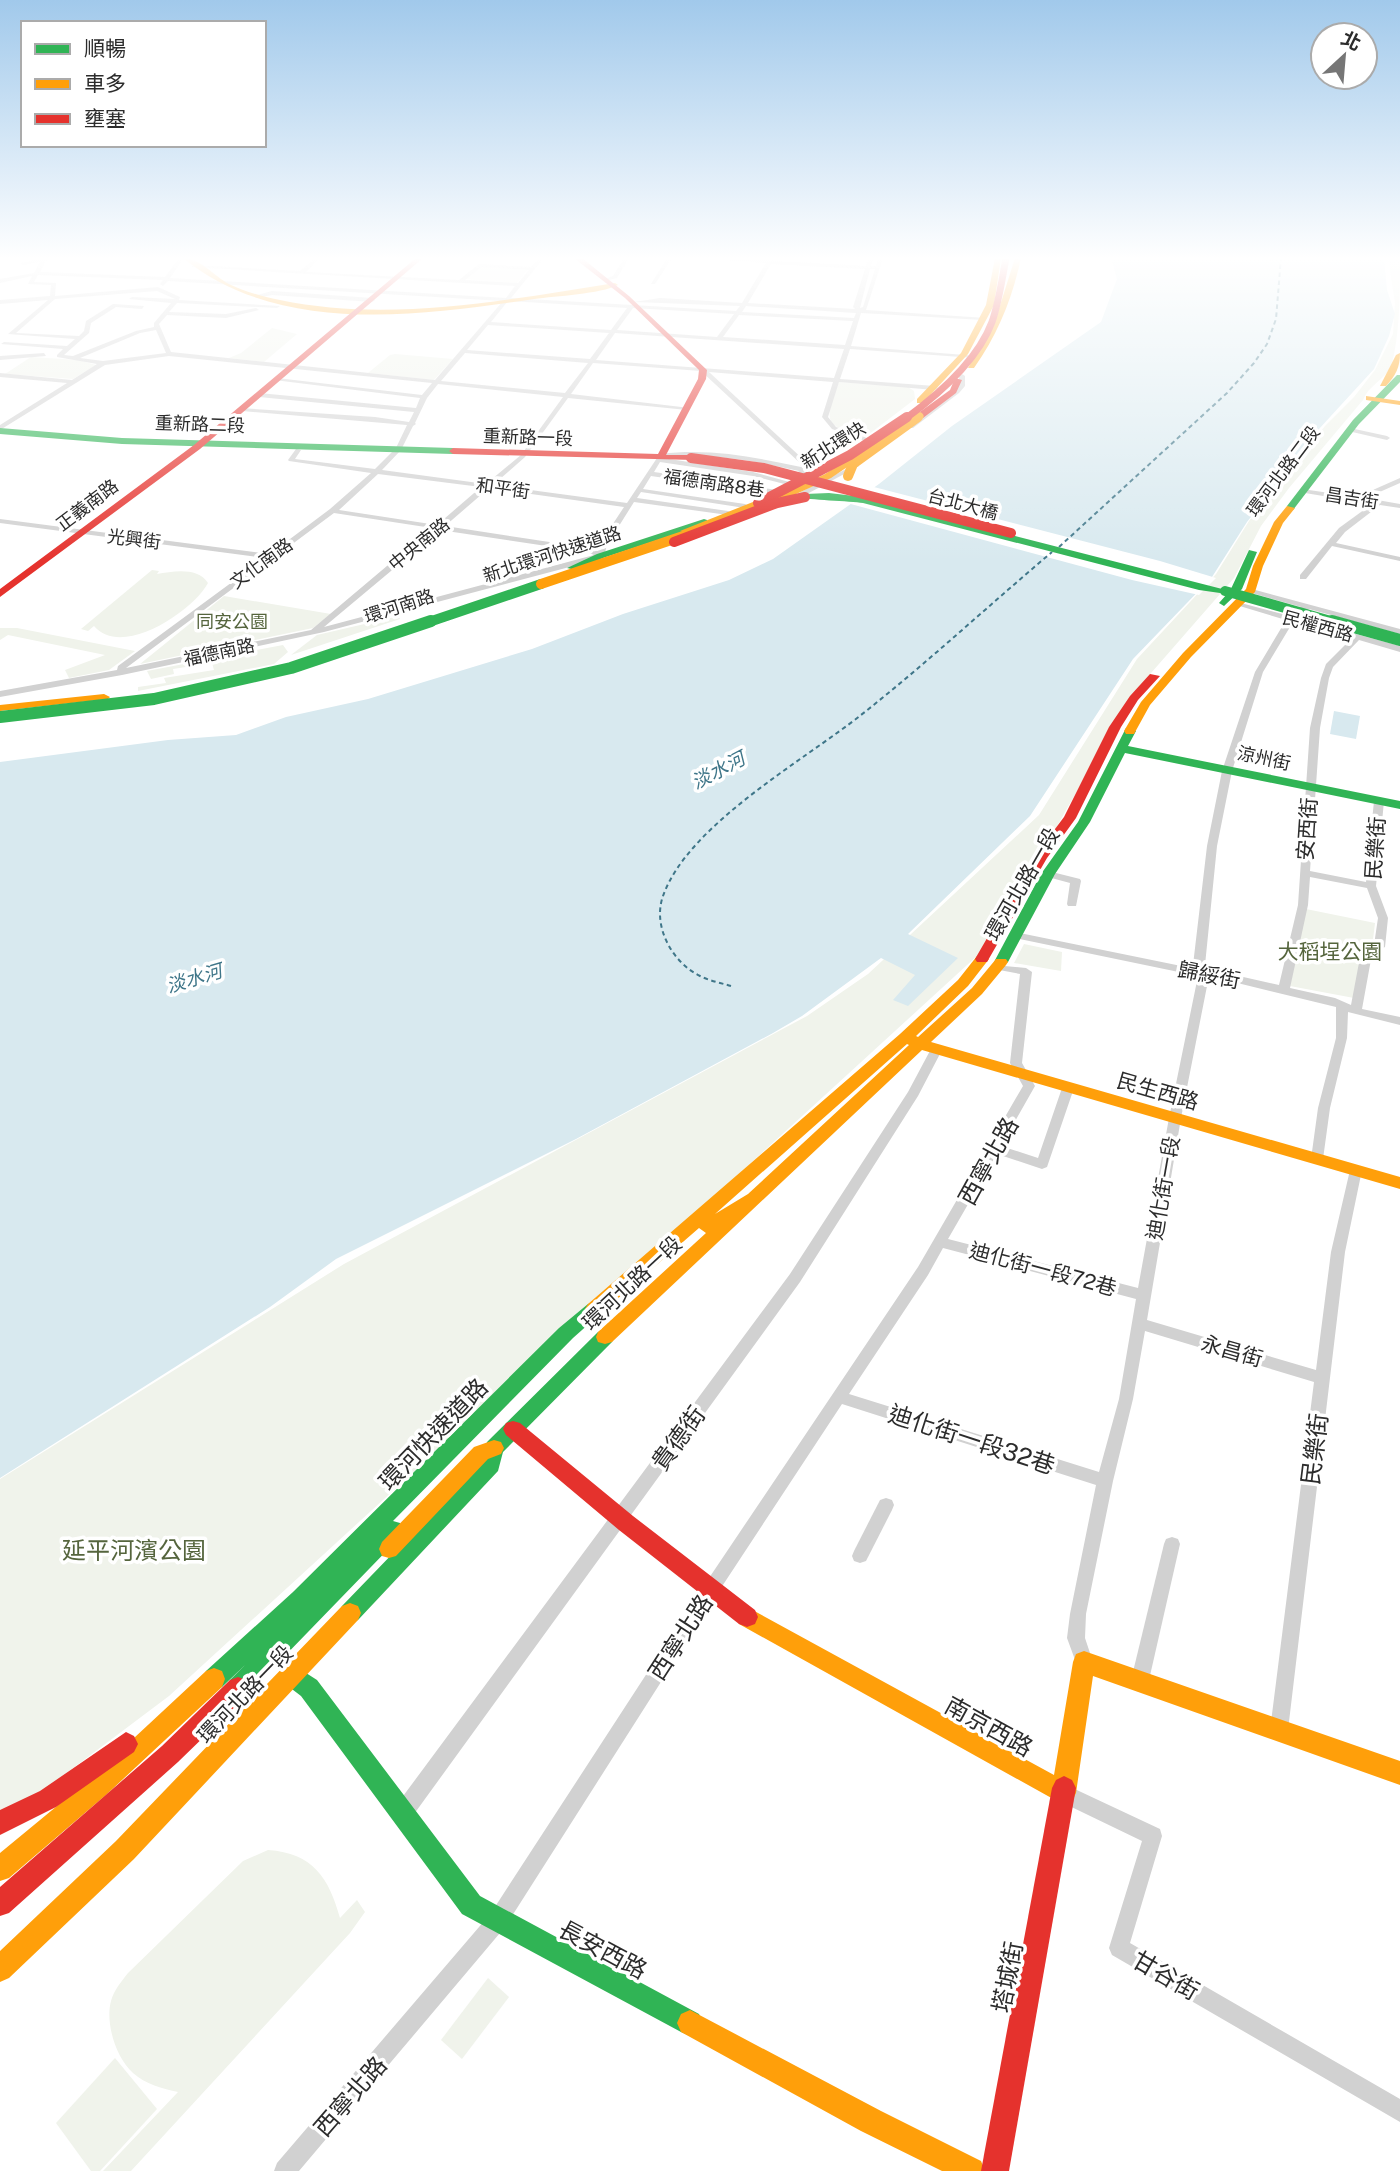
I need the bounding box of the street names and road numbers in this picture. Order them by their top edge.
street label: 重新路二段 [155,412,245,436]
street label: 新北環快 [797,417,869,473]
street label: 環河北路二段 [1242,422,1324,520]
street label: 重新路一段 [483,425,573,449]
street label: 福德南路8巷 [662,466,766,500]
street label: 和平街 [475,474,531,502]
street label: 正義南路 [52,475,122,535]
street label: 昌吉街 [1324,483,1380,513]
street label: 台北大橋 [926,485,1000,523]
street label: 中央南路 [384,513,454,575]
street label: 新北環河快速道路 [480,522,624,586]
street label: 光興街 [106,525,162,553]
street label: 文化南路 [226,533,296,593]
street label: 環河南路 [362,585,436,627]
street label: 民權西路 [1281,607,1355,645]
street label: 福德南路 [182,634,256,670]
street label: 涼州街 [1235,742,1293,774]
street label: 安西街 [1292,797,1322,861]
street label: 民樂街 [1360,816,1390,880]
street label: 環河北路一段 [980,823,1064,945]
street label: 歸綏街 [1176,957,1242,993]
street label: 民生西路 [1114,1067,1202,1115]
street label: 西寧北路 [952,1112,1024,1210]
street label: 迪化街一段 [1142,1134,1184,1242]
street label: 環河北路一段 [577,1231,687,1335]
street label: 迪化街一段72巷 [967,1237,1119,1301]
street label: 永昌街 [1198,1330,1266,1372]
street label: 環河快速道路 [373,1372,493,1496]
street label: 迪化街一段32巷 [885,1399,1059,1479]
street label: 貴德街 [646,1401,710,1475]
street label: 民樂街 [1296,1412,1332,1486]
street label: 西寧北路 [642,1589,718,1685]
street label: 環河北路一段 [192,1640,298,1748]
street label: 南京西路 [940,1690,1038,1762]
street label: 長安西路 [554,1914,652,1984]
street label: 塔城街 [986,1939,1028,2015]
street label: 甘谷街 [1128,1945,1204,2005]
street label: 西寧北路 [308,2051,392,2141]

